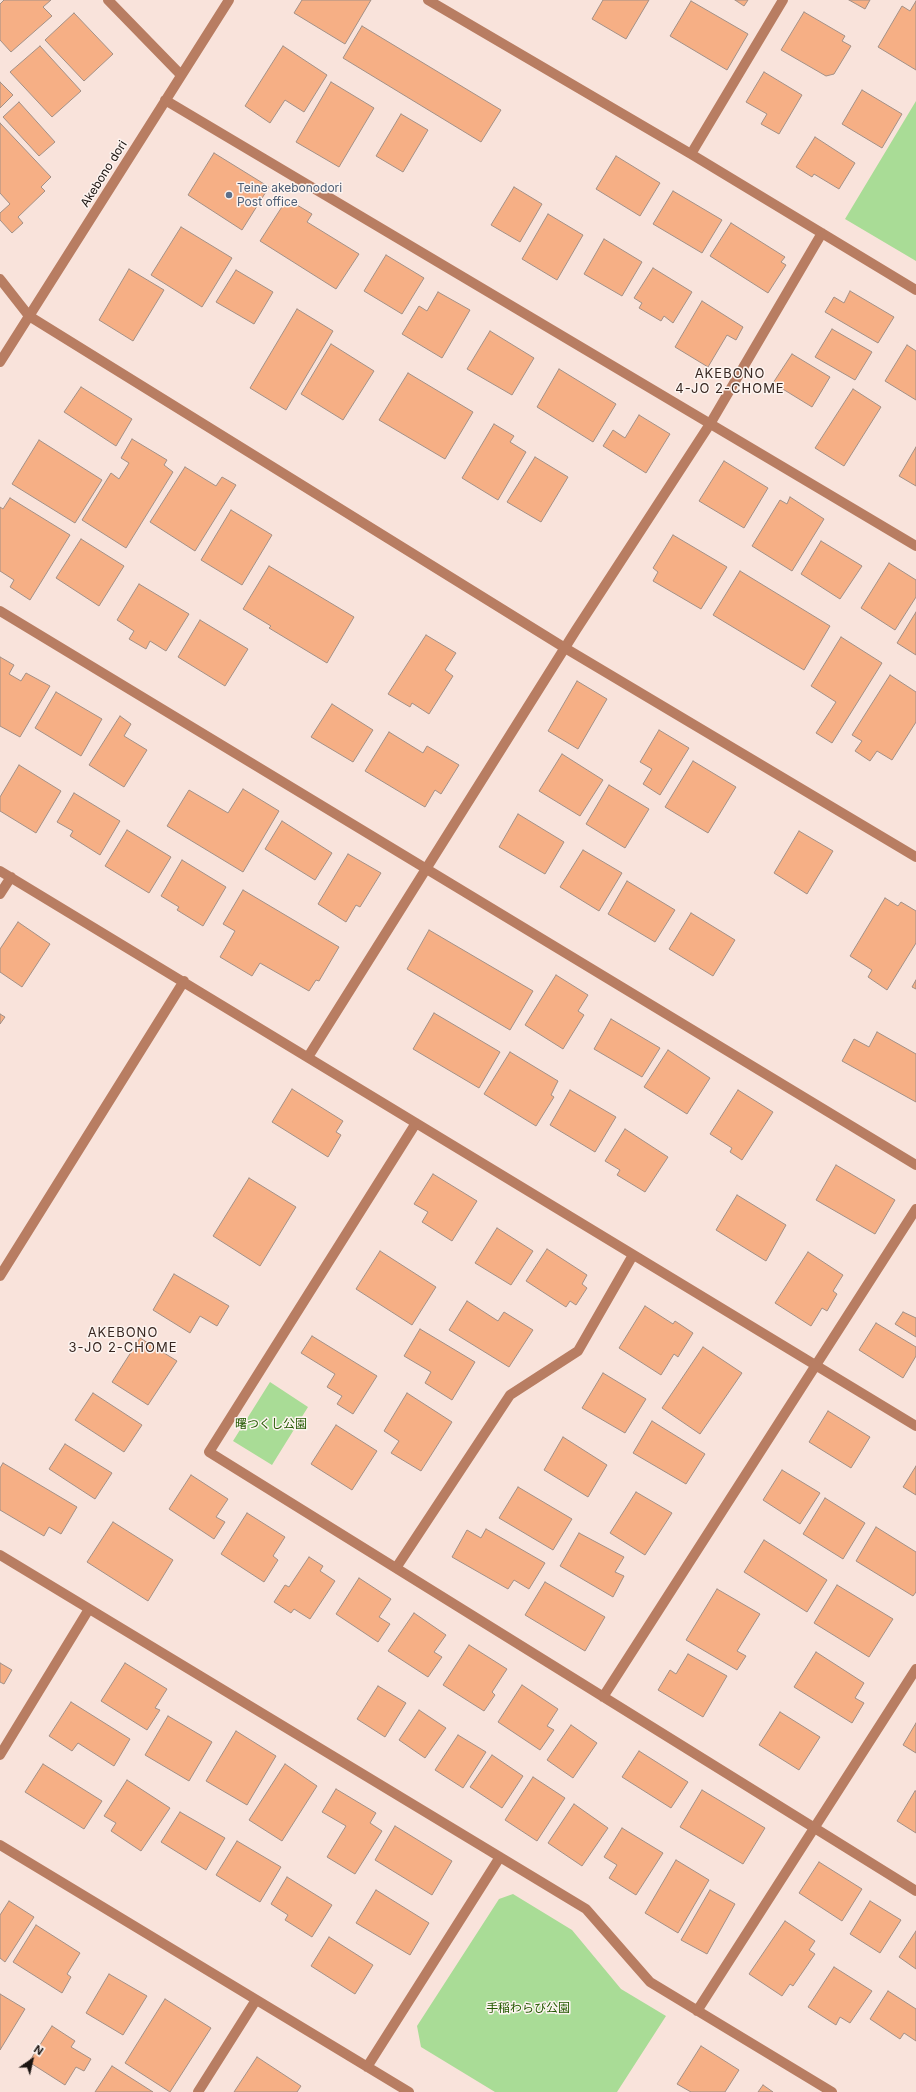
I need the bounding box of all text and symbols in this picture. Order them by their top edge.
street label: Akebono dori [78,138,130,210]
place label: Teine akebonodori Post office [237,181,342,209]
marker: Teine akebonodori Post office [224,190,234,200]
district label: AKEBONO 4-JO 2-CHOME [675,366,785,397]
district label: AKEBONO 3-JO 2-CHOME [69,1325,177,1356]
park label: 曙つくし公園 [235,1417,307,1431]
park label: 手稲わらび公園 [486,2001,570,2015]
north arrow [12,2040,52,2080]
text: N [31,2042,46,2058]

